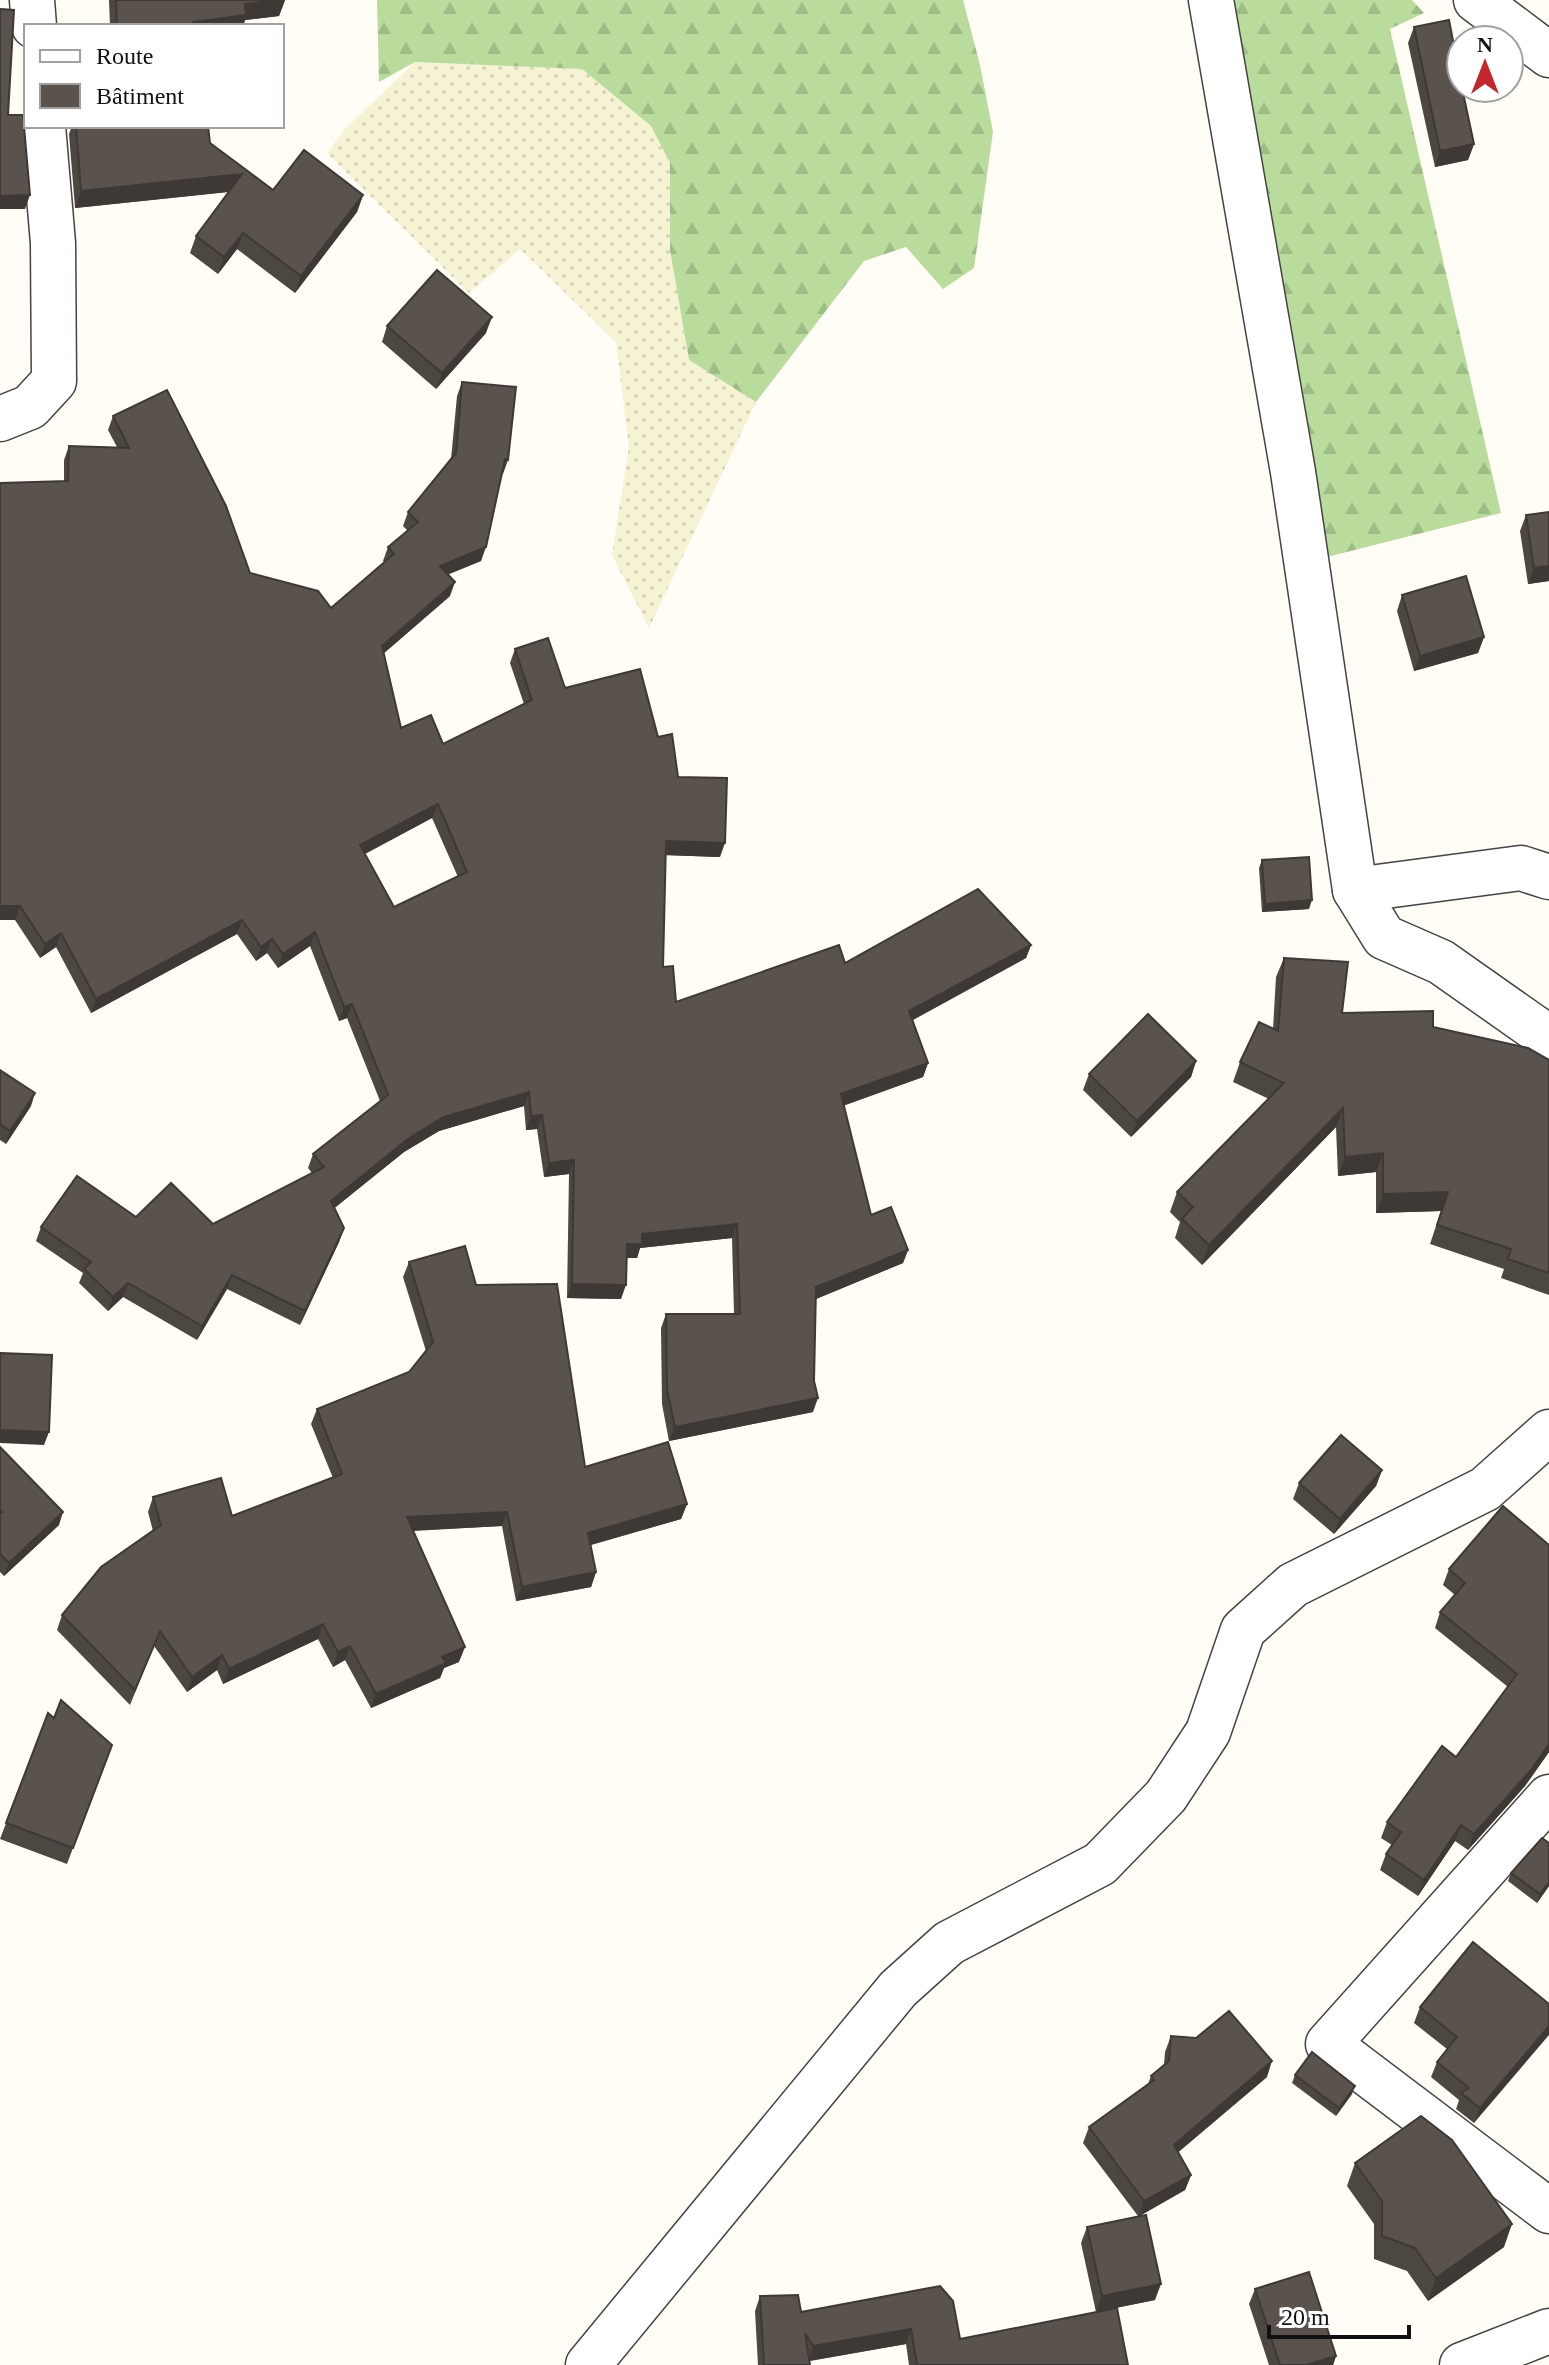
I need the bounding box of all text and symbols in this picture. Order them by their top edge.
legend [24,24,284,128]
north arrow [1445,24,1525,104]
text: N [1477,32,1493,57]
text: Route [96,43,153,69]
text: Bâtiment [96,83,184,109]
scale bar [1269,2289,1409,2339]
text: 20 m [1281,2304,1330,2330]

